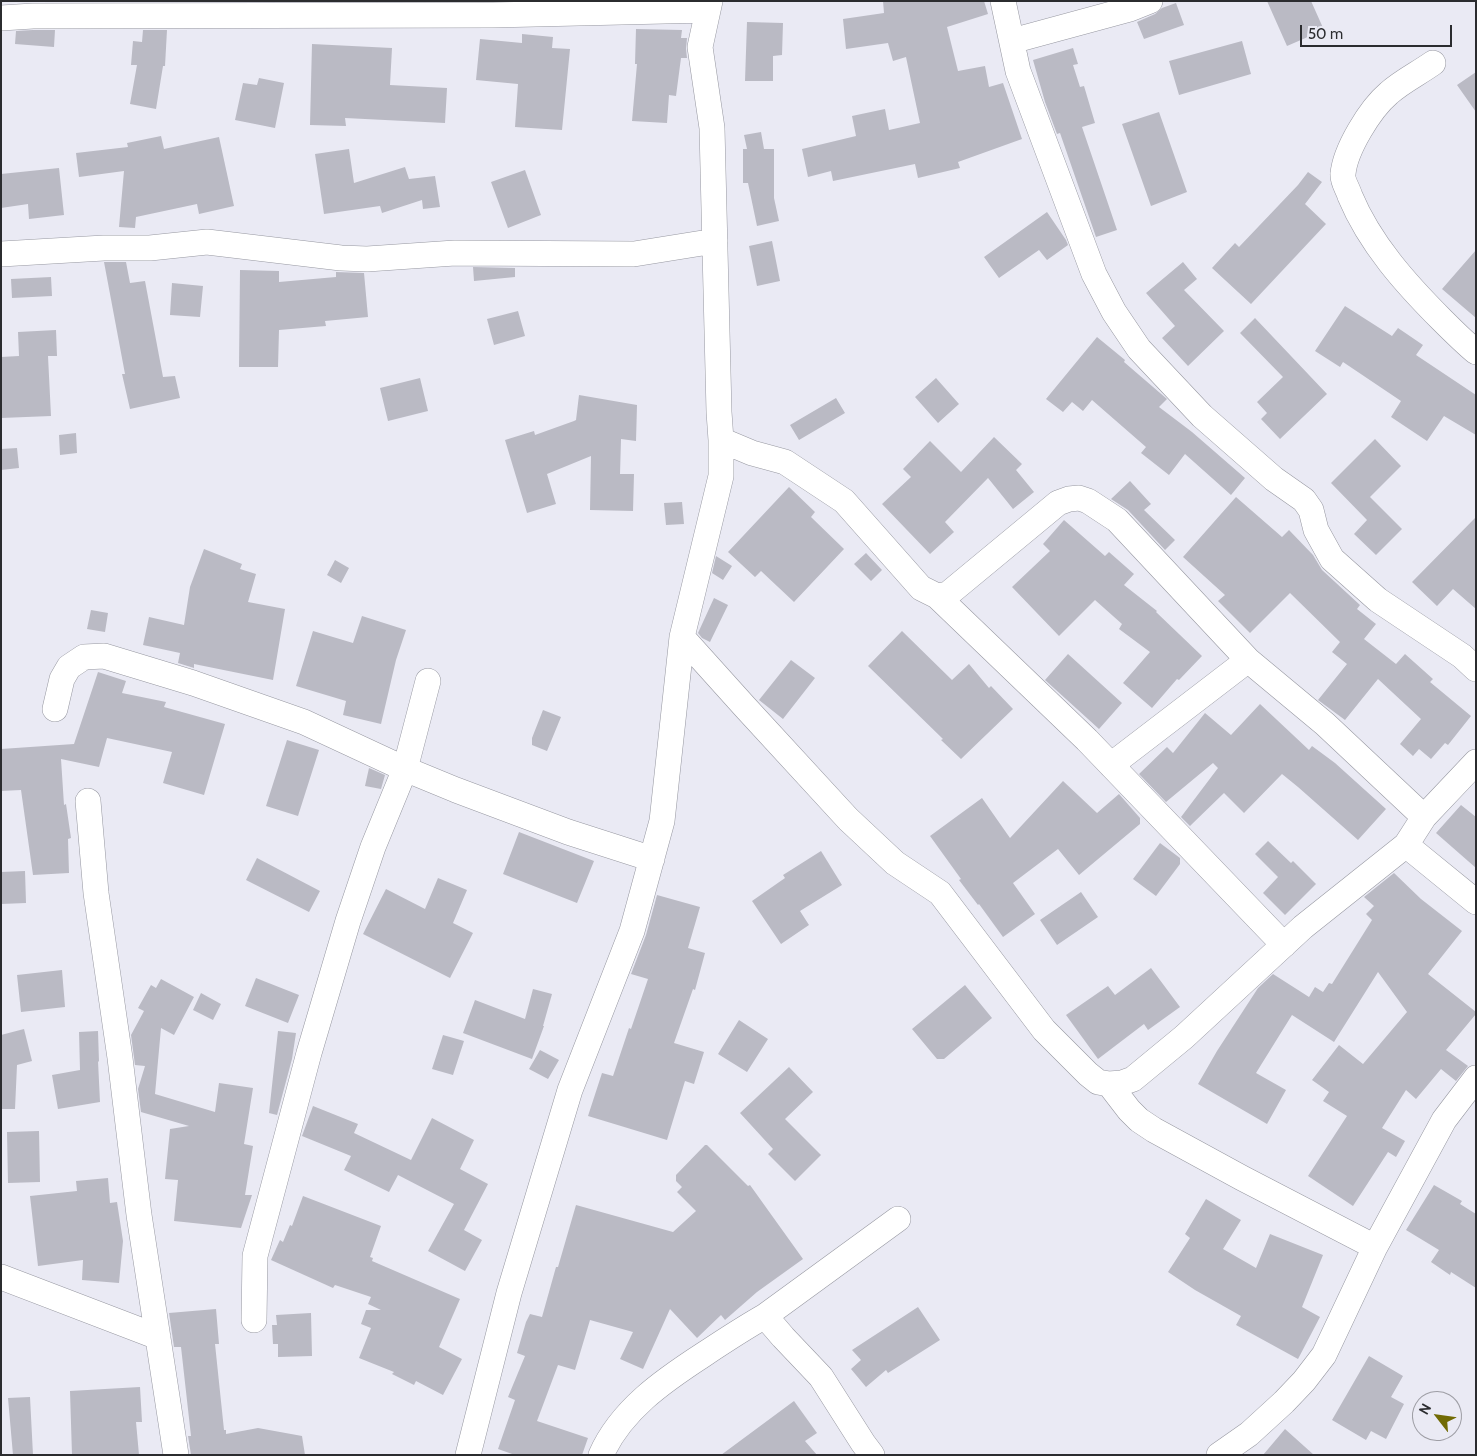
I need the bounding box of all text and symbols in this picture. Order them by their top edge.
scale bar [1302,15,1454,47]
text: 50 m [1308,25,1343,43]
north arrow [1412,1391,1462,1441]
text: N [1415,1400,1435,1418]

